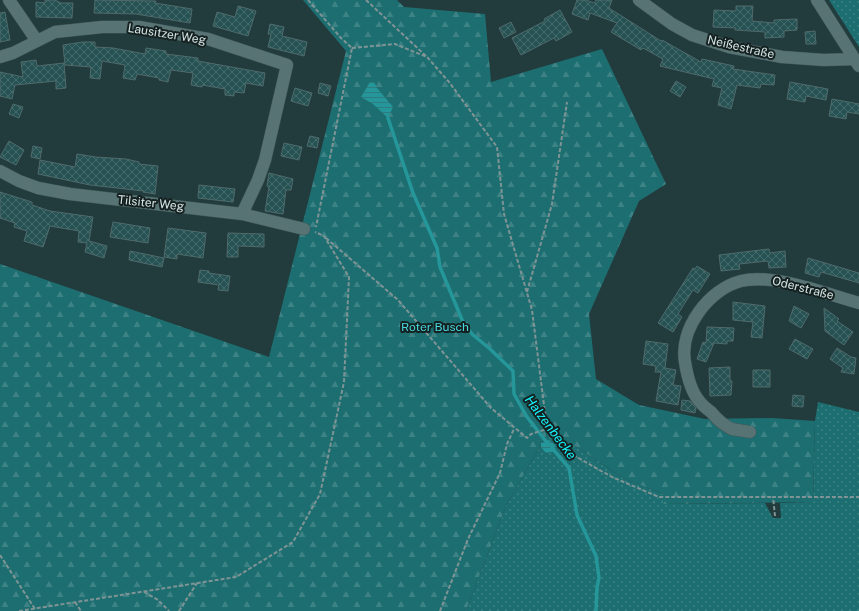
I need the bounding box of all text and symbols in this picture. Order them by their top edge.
street label: Lausitzer Weg [127,21,207,47]
street label: Neißestraße [706,33,776,62]
street label: Tilsiter Weg [117,193,185,213]
street label: Oderstraße [771,274,835,302]
park label: Roter Busch [401,320,469,334]
water label: Halzenbecke [522,392,579,462]

